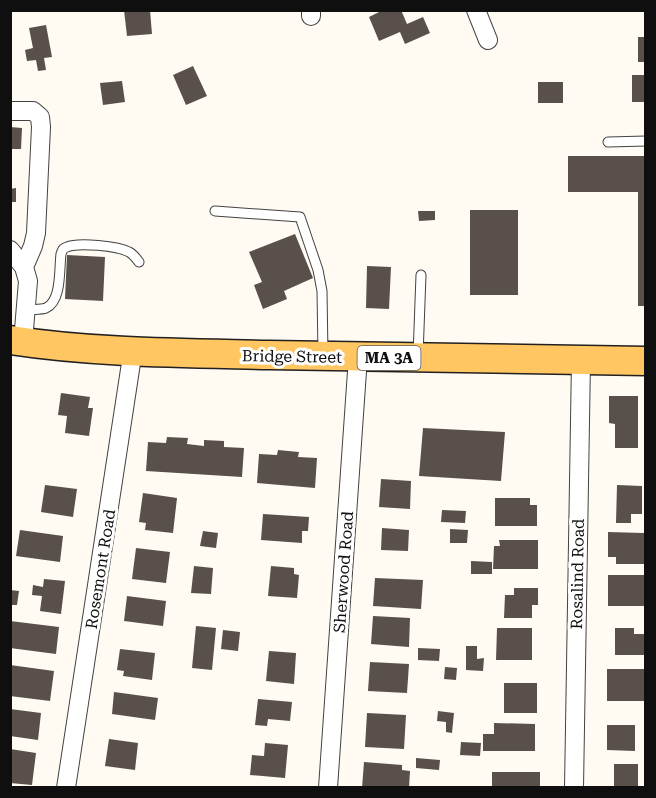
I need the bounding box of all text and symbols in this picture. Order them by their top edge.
street label: Bridge Street [242,346,342,367]
road number: MA 3A [358,346,420,370]
street label: Rosemont Road [82,508,119,630]
street label: Sherwood Road [330,510,357,634]
street label: Rosalind Road [567,518,588,630]

